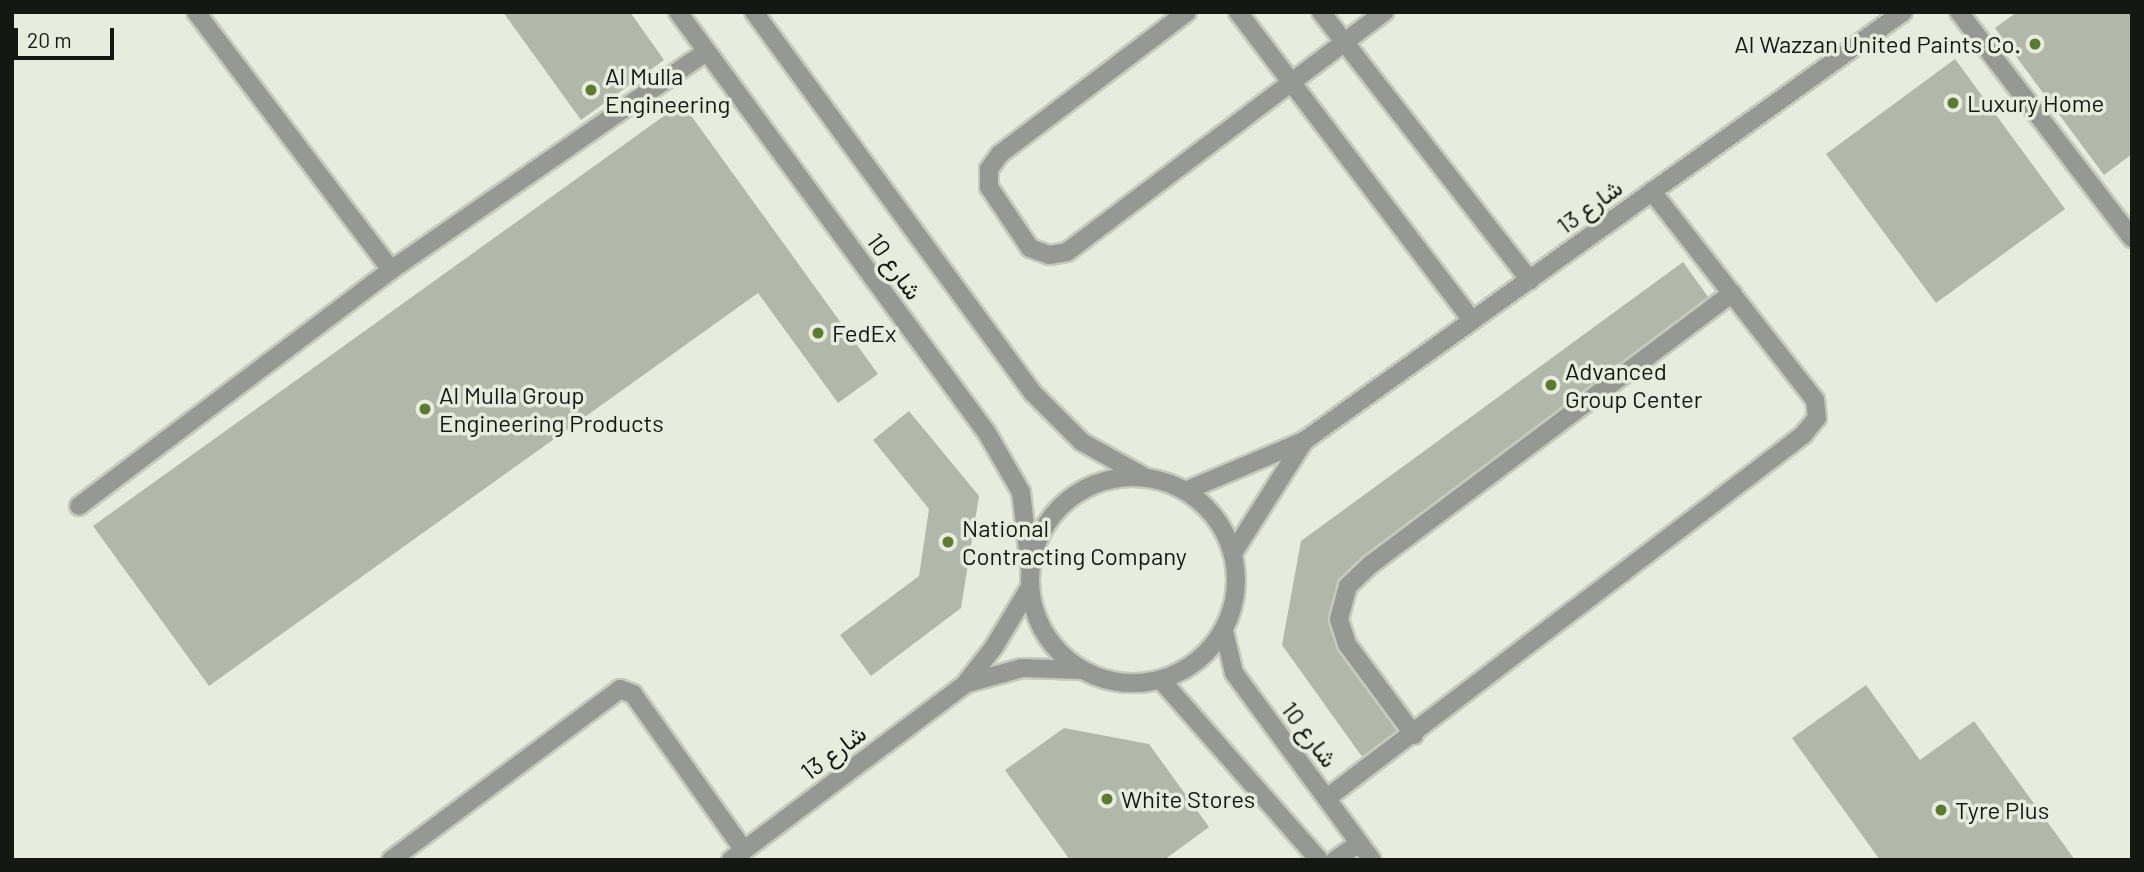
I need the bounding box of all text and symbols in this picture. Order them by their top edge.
scale bar [18,14,117,58]
text: 20 m [27,27,72,52]
place label: Al Wazzan United Paints Co. [1734,30,2021,58]
marker: Al Wazzan United Paints Co. [2027,36,2043,52]
place label: Al Mulla Engineering [605,62,730,118]
marker: Al Mulla Engineering [583,82,599,98]
place label: Luxury Home [1967,89,2104,117]
marker: Luxury Home [1945,95,1961,111]
street label: شارع 13 [1551,173,1627,239]
street label: شارع 10 [861,227,929,305]
place label: FedEx [832,319,897,347]
marker: FedEx [810,325,826,341]
place label: Advanced Group Center [1565,357,1702,413]
marker: Advanced Group Center [1543,377,1559,393]
place label: Al Mulla Group Engineering Products [439,381,664,437]
marker: Al Mulla Group Engineering Products [417,401,433,417]
place label: National Contracting Company [962,514,1187,570]
marker: National Contracting Company [940,534,956,550]
street label: شارع 10 [1276,695,1344,773]
street label: شارع 13 [795,718,871,786]
place label: White Stores [1121,785,1255,813]
marker: White Stores [1099,791,1115,807]
place label: Tyre Plus [1955,796,2049,824]
marker: Tyre Plus [1933,802,1949,818]

